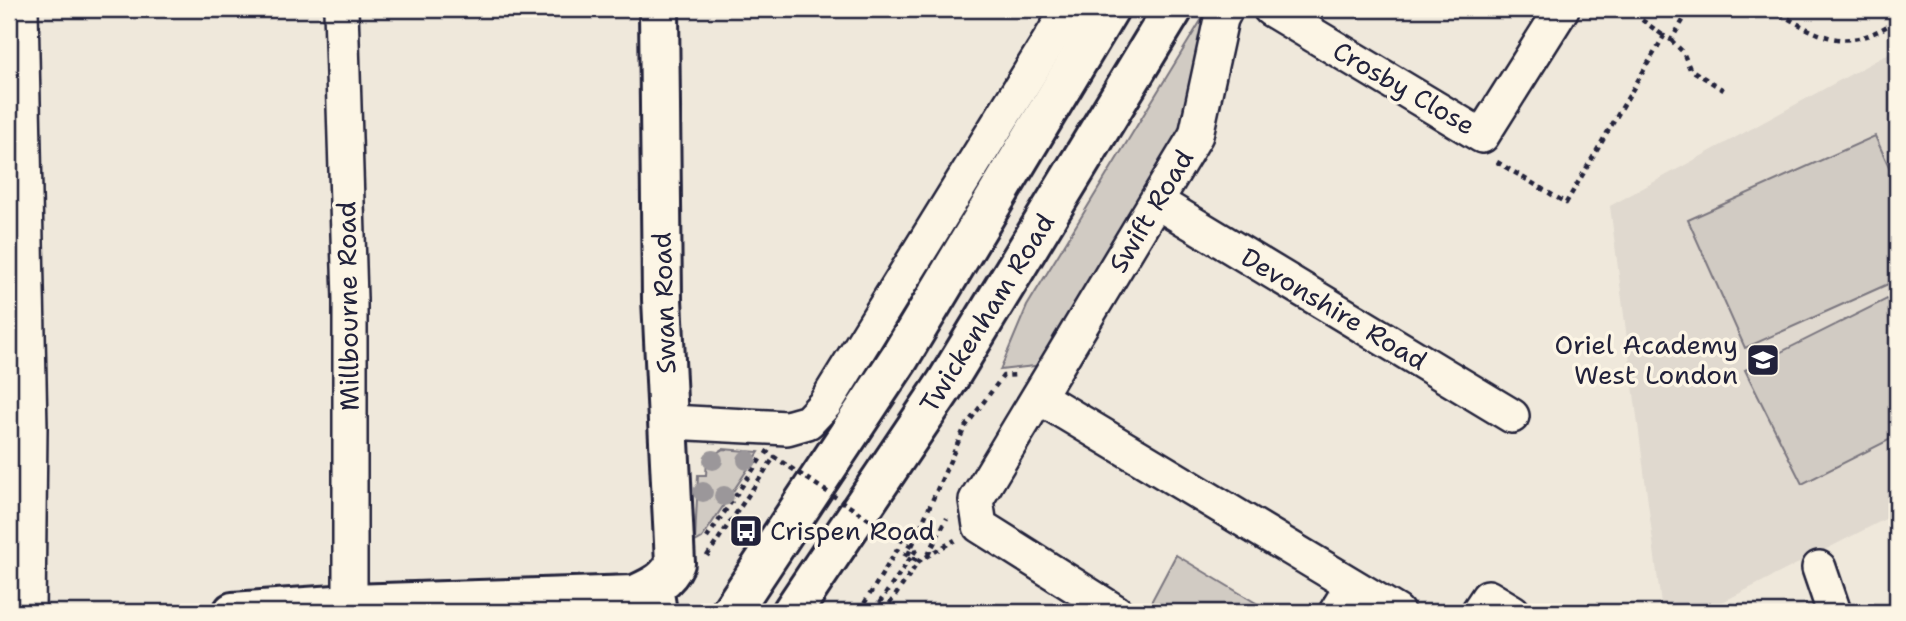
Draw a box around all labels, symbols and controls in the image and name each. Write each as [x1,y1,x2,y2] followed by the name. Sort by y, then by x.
[1327,33,1482,142] street label: Crosby Close
[1100,143,1201,279] street label: Swift Road
[328,201,367,411] street label: Millbourne Road
[911,207,1062,419] street label: Twickenham Road
[644,232,683,374] street label: Swan Road
[1235,239,1434,378] street label: Devonshire Road
[1554,327,1738,392] place label: Oriel Academy West London
[1744,341,1782,379] school or university icon: Oriel Academy West London
[727,512,765,550] bus stop icon: Crispen Road
[770,513,935,548] place label: Crispen Road

